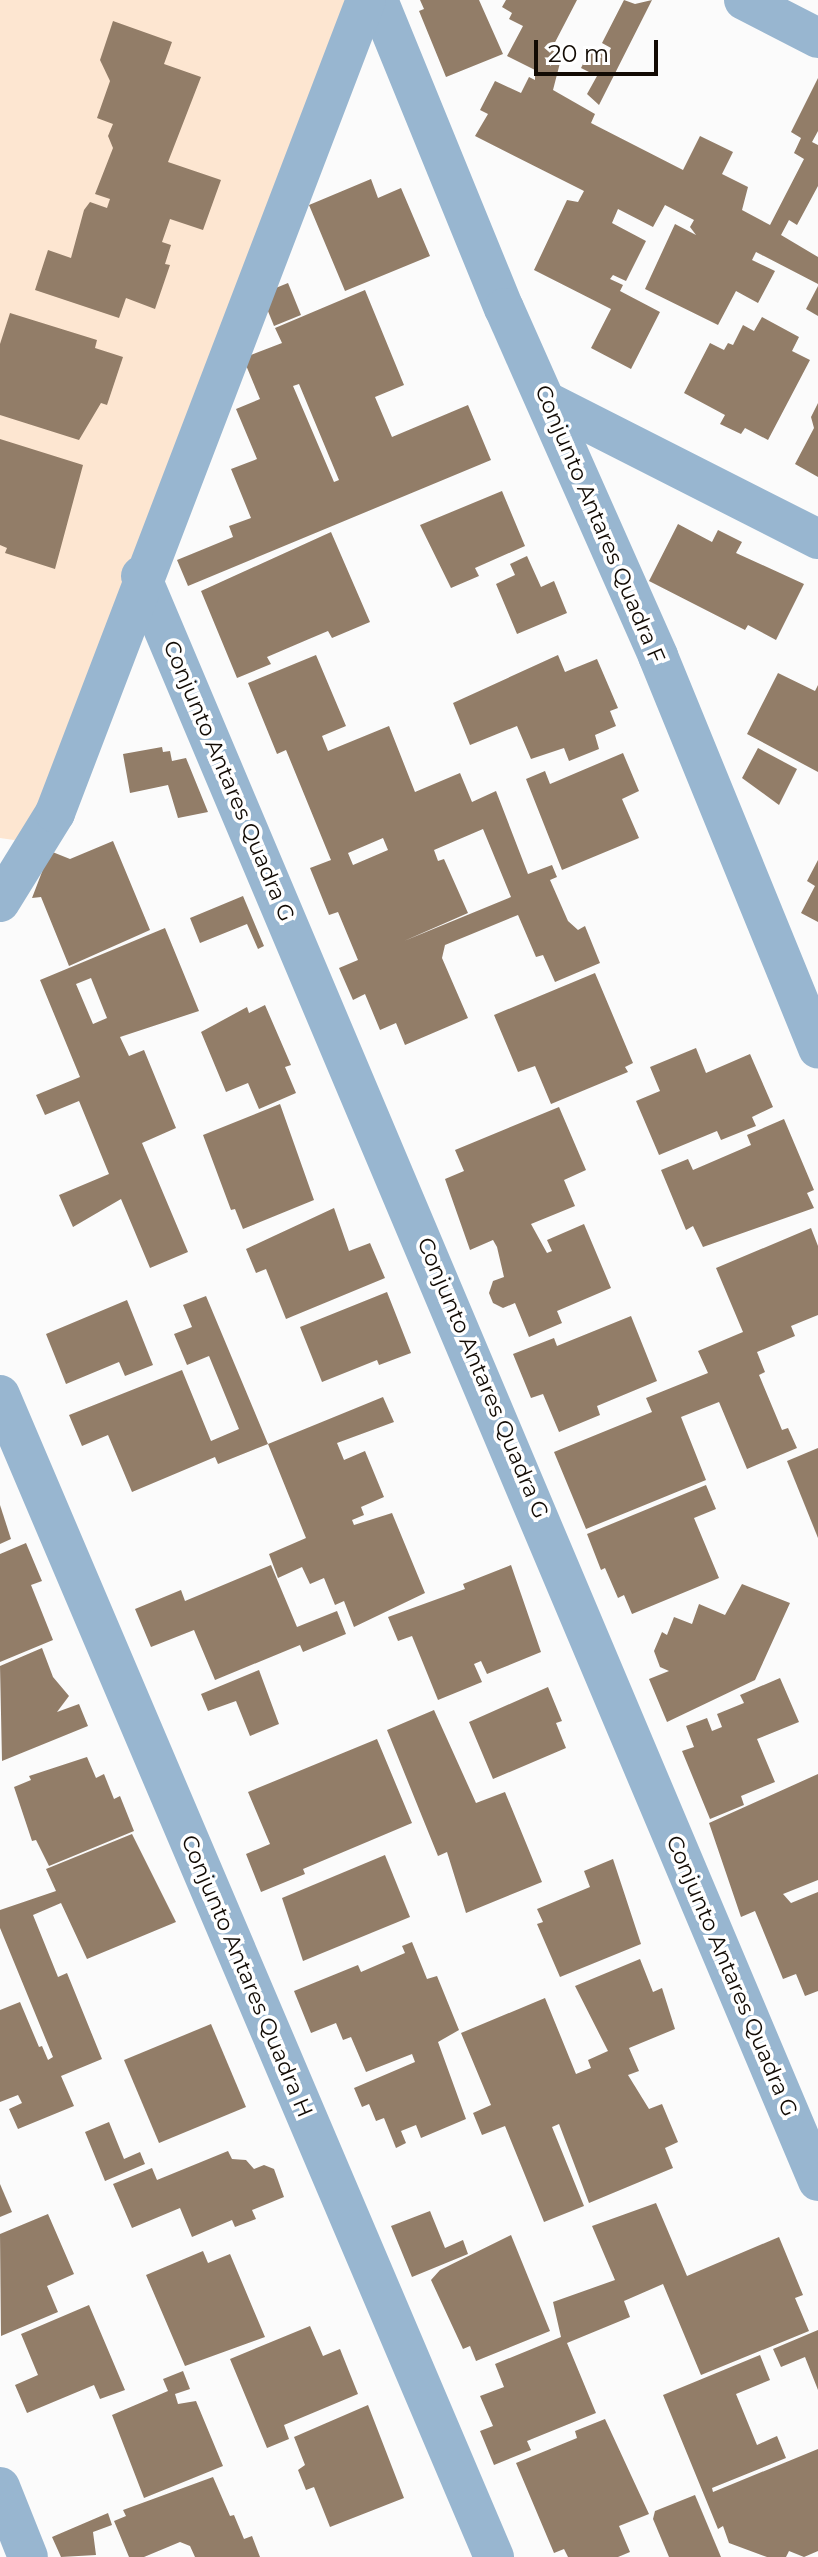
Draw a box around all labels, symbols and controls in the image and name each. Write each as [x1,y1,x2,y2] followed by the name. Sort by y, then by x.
[538,24,662,74] scale bar
[548,39,609,68] text: 20 m
[529,381,671,667] street label: Conjunto Antares Quadra F
[158,636,300,926] street label: Conjunto Antares Quadra G
[412,1233,554,1523] street label: Conjunto Antares Quadra G
[176,1831,318,2121] street label: Conjunto Antares Quadra H
[661,1831,803,2121] street label: Conjunto Antares Quadra G

